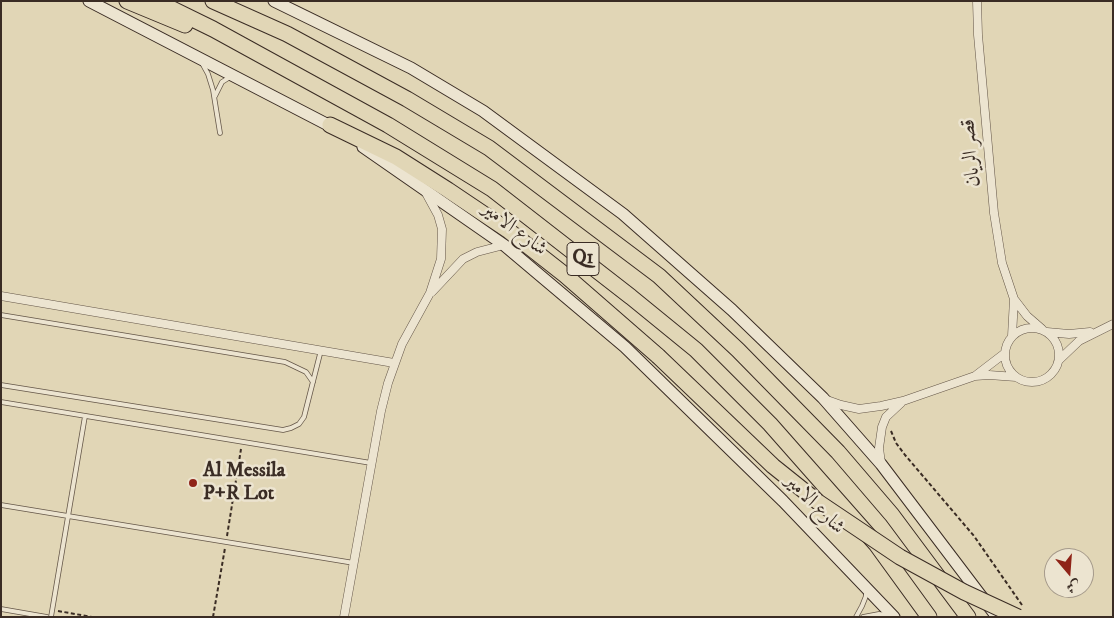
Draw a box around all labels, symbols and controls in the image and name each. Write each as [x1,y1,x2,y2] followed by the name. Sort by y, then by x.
[957,118,987,188] street label: قصر الريان
[477,198,551,262] street label: شارع الامير
[567,242,599,276] road number: Q1
[203,460,285,507] place label: Al Messila P+R Lot
[779,470,849,540] street label: شارع الامير
[187,477,199,489] marker: Al Messila P+R Lot
[1044,548,1094,598] north arrow
[1064,576,1083,597] text: ش

